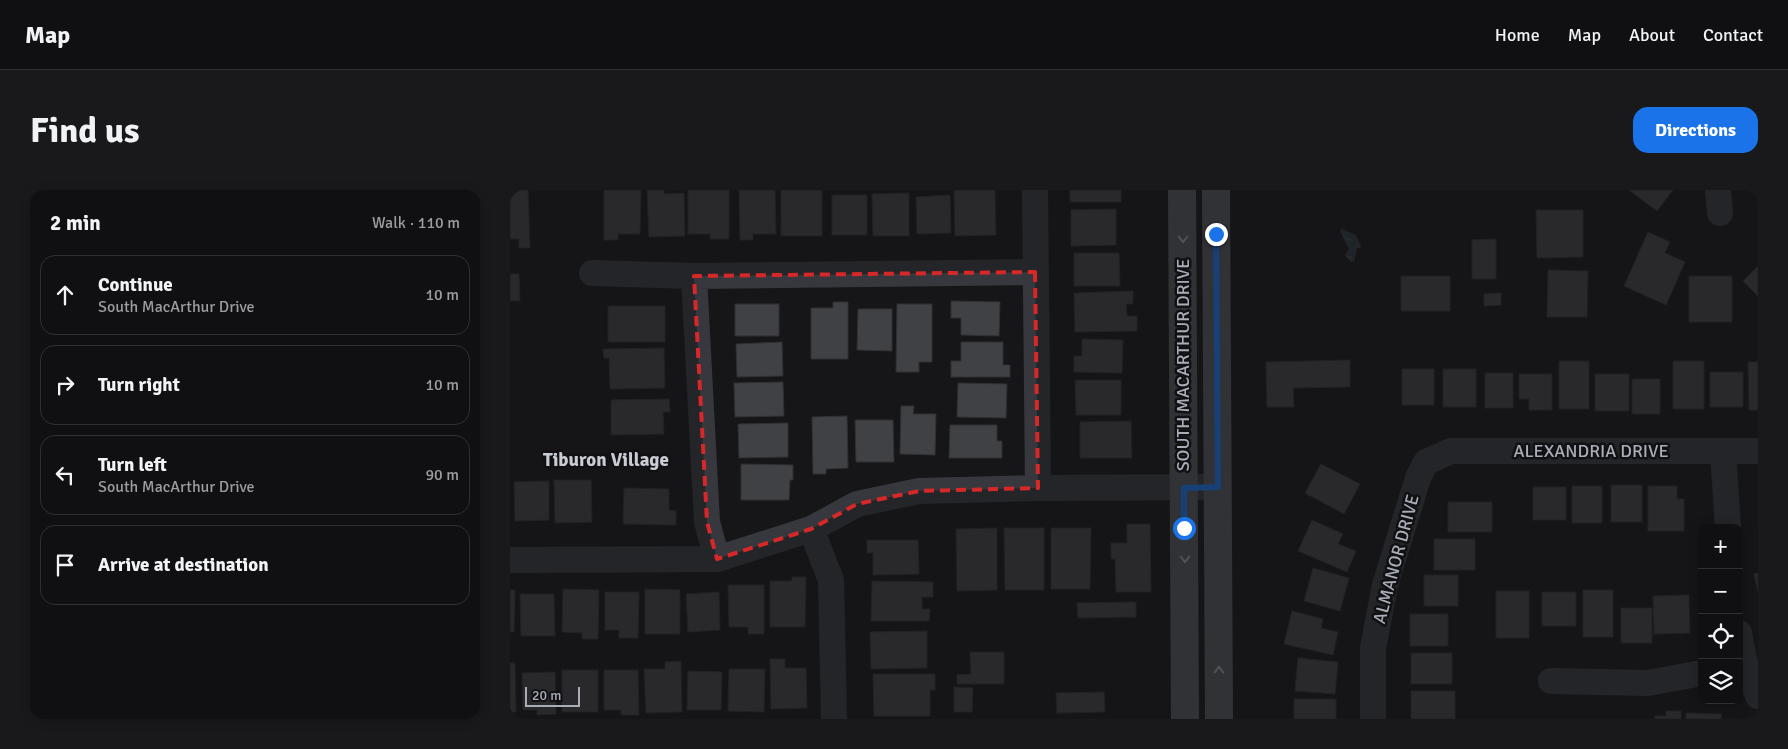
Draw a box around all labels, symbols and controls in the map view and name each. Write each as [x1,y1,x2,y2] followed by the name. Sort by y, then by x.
[25,20,70,50] text: Map
[1495,24,1540,46] text: Home
[1568,24,1601,46] text: Map
[1629,24,1675,46] text: About
[1703,24,1763,46] text: Contact
[1633,107,1758,153] button: Directions
[30,109,140,152] text: Find us
[50,210,101,236] text: 2 min
[372,213,460,233] text: Walk · 110 m
[1205,223,1228,246] route end
[1178,235,1188,243] one-way arrow
[1172,259,1194,471] street label: SOUTH MACARTHUR DRIVE
[98,273,173,297] text: Continue
[51,281,79,309] icon: ahead
[425,285,459,305] text: 10 m
[98,297,255,317] text: South MacArthur Drive
[51,371,79,399] icon: right
[98,373,180,397] text: Turn right
[425,375,459,395] text: 10 m
[1513,440,1669,462] street label: ALEXANDRIA DRIVE
[543,448,669,472] district label: Tiburon Village
[98,453,167,477] text: Turn left
[51,461,79,489] icon: left
[425,465,459,485] text: 90 m
[98,477,255,497] text: South MacArthur Drive
[1368,492,1424,626] street label: ALMANOR DRIVE
[1173,517,1196,540] route start
[1698,524,1743,704] map controls
[1698,524,1743,569] button: +
[51,551,79,579] icon: arrive
[98,553,269,577] text: Arrive at destination
[1180,555,1190,563] one-way arrow
[1698,569,1743,614] button: −
[1698,614,1743,659] button: locate
[1698,659,1743,704] button: layers
[1214,666,1224,674] one-way arrow
[525,684,580,707] scale bar
[532,687,561,704] text: 20 m

